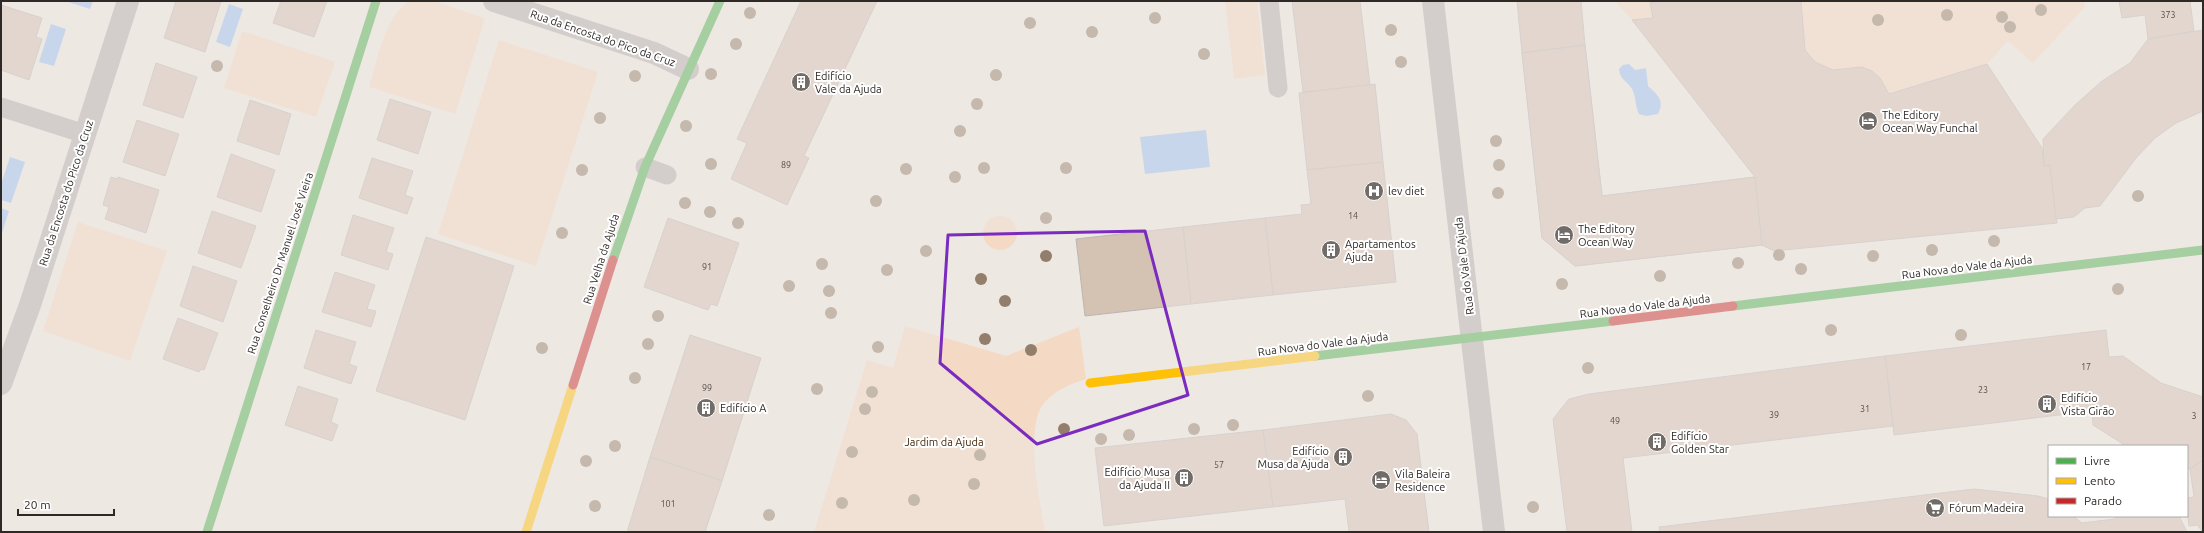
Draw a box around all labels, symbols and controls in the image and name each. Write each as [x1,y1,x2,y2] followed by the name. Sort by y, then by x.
[529,7,677,69] street label: Rua da Encosta do Pico da Cruz
[2160,10,2176,20] house number: 373
[815,70,882,95] place label: Edifício Vale da Ajuda
[790,71,812,93] building icon: Edifício Vale da Ajuda
[1882,109,1978,134] place label: The Editory Ocean Way Funchal
[1857,110,1879,132] hotel icon: The Editory Ocean Way Funchal
[37,119,95,267] street label: Rua da Encosta do Pico da Cruz
[781,160,791,170] house number: 89
[245,171,315,355] street label: Rua Conselheiro Dr Manuel José Vieira
[1363,180,1385,202] hospital icon: lev diet
[1388,185,1425,197] place label: lev diet
[1348,211,1358,221] house number: 14
[581,212,621,306] street label: Rua Velha da Ajuda
[1452,216,1476,316] street label: Rua do Vale D'Ajuda
[1578,223,1635,248] place label: The Editory Ocean Way
[1553,224,1575,246] hotel icon: The Editory Ocean Way
[1345,238,1416,263] place label: Apartamentos Ajuda
[1320,239,1342,261] building icon: Apartamentos Ajuda
[1901,253,2033,281] street label: Rua Nova do Vale da Ajuda
[702,262,712,272] house number: 91
[1579,292,1711,320] street label: Rua Nova do Vale da Ajuda
[1257,330,1389,358] street label: Rua Nova do Vale da Ajuda
[2081,362,2091,372] house number: 17
[702,383,712,393] house number: 99
[1978,385,1988,395] house number: 23
[2061,392,2114,417] place label: Edifício Vista Girão
[2036,393,2058,415] building icon: Edifício Vista Girão
[695,397,717,419] building icon: Edifício A
[720,402,767,414] place label: Edifício A
[1860,404,1870,414] house number: 31
[1769,410,1779,420] house number: 39
[2191,411,2197,421] house number: 3
[1610,416,1620,426] house number: 49
[1671,430,1730,455] place label: Edifício Golden Star
[1646,431,1668,453] building icon: Edifício Golden Star
[904,436,984,448] park label: Jardim da Ajuda
[1257,445,1329,470] place label: Edifício Musa da Ajuda
[2048,445,2188,517] legend
[1332,446,1354,468] building icon: Edifício Musa da Ajuda
[2084,454,2110,467] text: Livre
[1214,460,1224,470] house number: 57
[1105,466,1170,491] place label: Edifício Musa da Ajuda II
[1173,467,1195,489] building icon: Edifício Musa da Ajuda II
[1395,468,1450,493] place label: Vila Baleira Residence
[1370,469,1392,491] hotel icon: Vila Baleira Residence
[2084,474,2115,487] text: Lento
[18,491,114,517] scale bar
[2084,494,2122,507] text: Parado
[1924,497,1946,519] supermarket icon: Fórum Madeira
[24,498,51,511] text: 20 m
[660,499,676,509] house number: 101
[1949,502,2024,514] place label: Fórum Madeira

